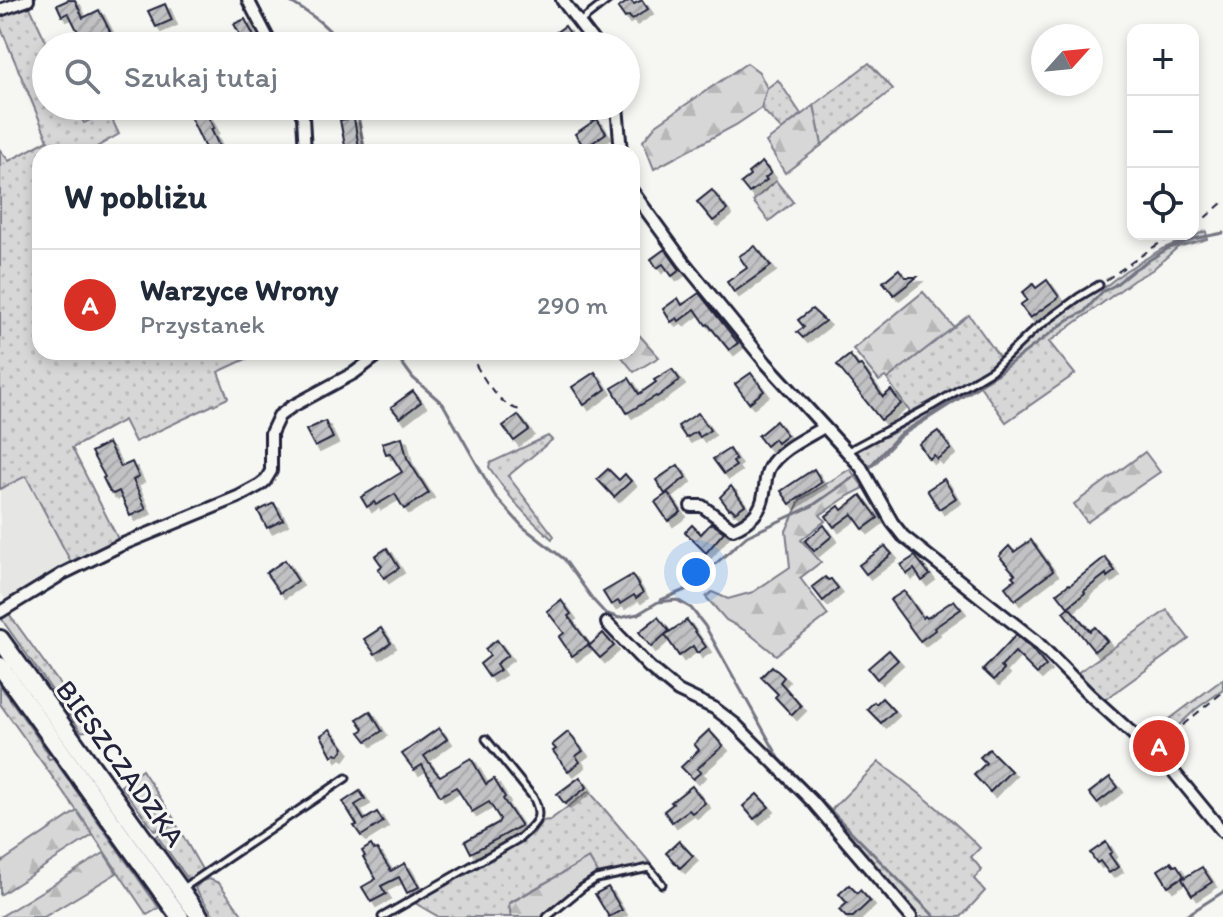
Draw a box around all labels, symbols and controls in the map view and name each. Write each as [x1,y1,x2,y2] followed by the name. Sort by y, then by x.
[1031,24,1103,96] north arrow
[1127,24,1199,240] map controls
[1127,24,1199,96] button: +
[32,32,640,120] search box
[60,54,104,98] icon: search
[124,58,278,95] text: Szukaj tutaj
[1127,96,1199,168] button: −
[1127,168,1199,240] button: locate
[64,176,207,217] text: W pobliżu
[140,271,338,308] text: Warzyce Wrony
[82,289,98,321] text: A
[537,289,608,321] text: 290 m
[140,308,265,340] text: Przystanek
[676,552,716,592] your location
[49,673,193,853] street label: BIESZCZADZKA
[1133,716,1185,776] pin: A

